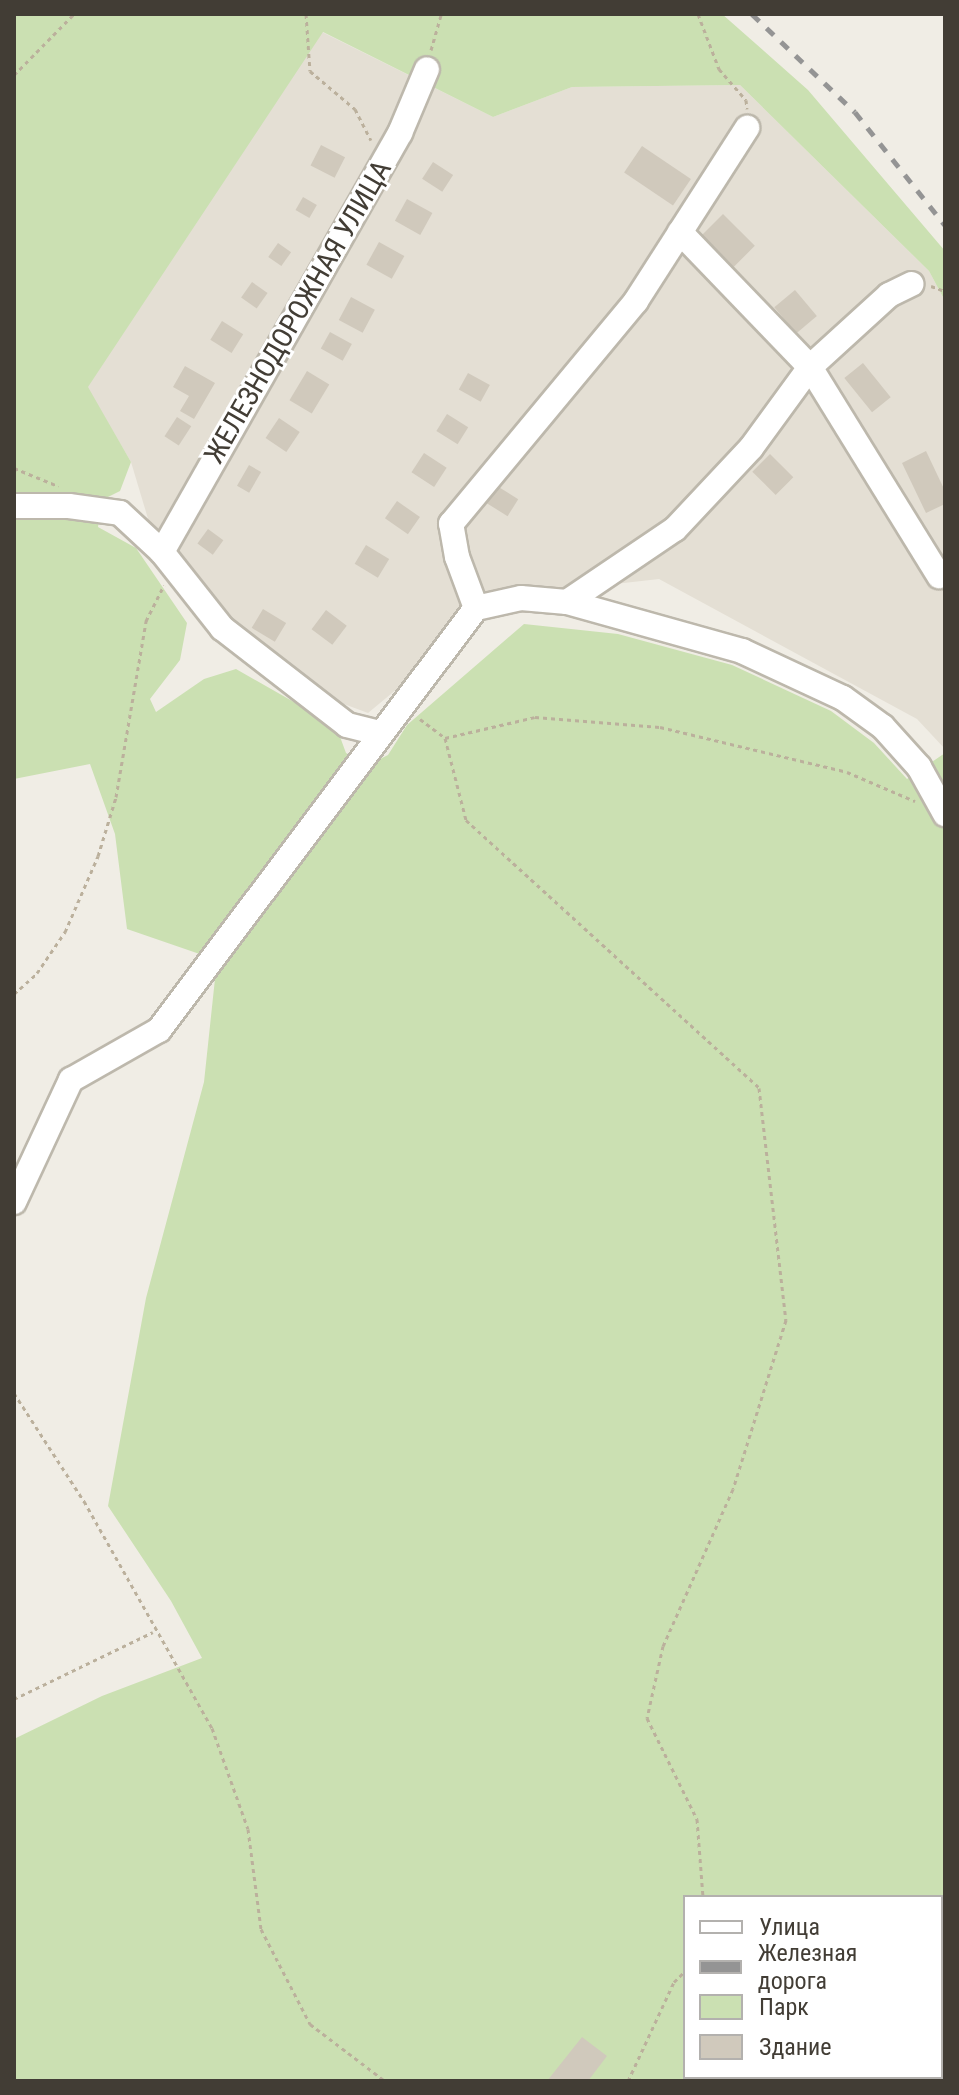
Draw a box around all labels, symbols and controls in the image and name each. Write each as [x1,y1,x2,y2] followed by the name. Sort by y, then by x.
[197,155,399,469] street label: ЖЕЛЕЗНОДОРОЖНАЯ УЛИЦА
[683,1895,943,2079] legend
[759,1913,820,1941] text: Улица
[758,1939,857,1995] text: Железная дорога
[759,1993,809,2021] text: Парк
[759,2033,831,2061] text: Здание

